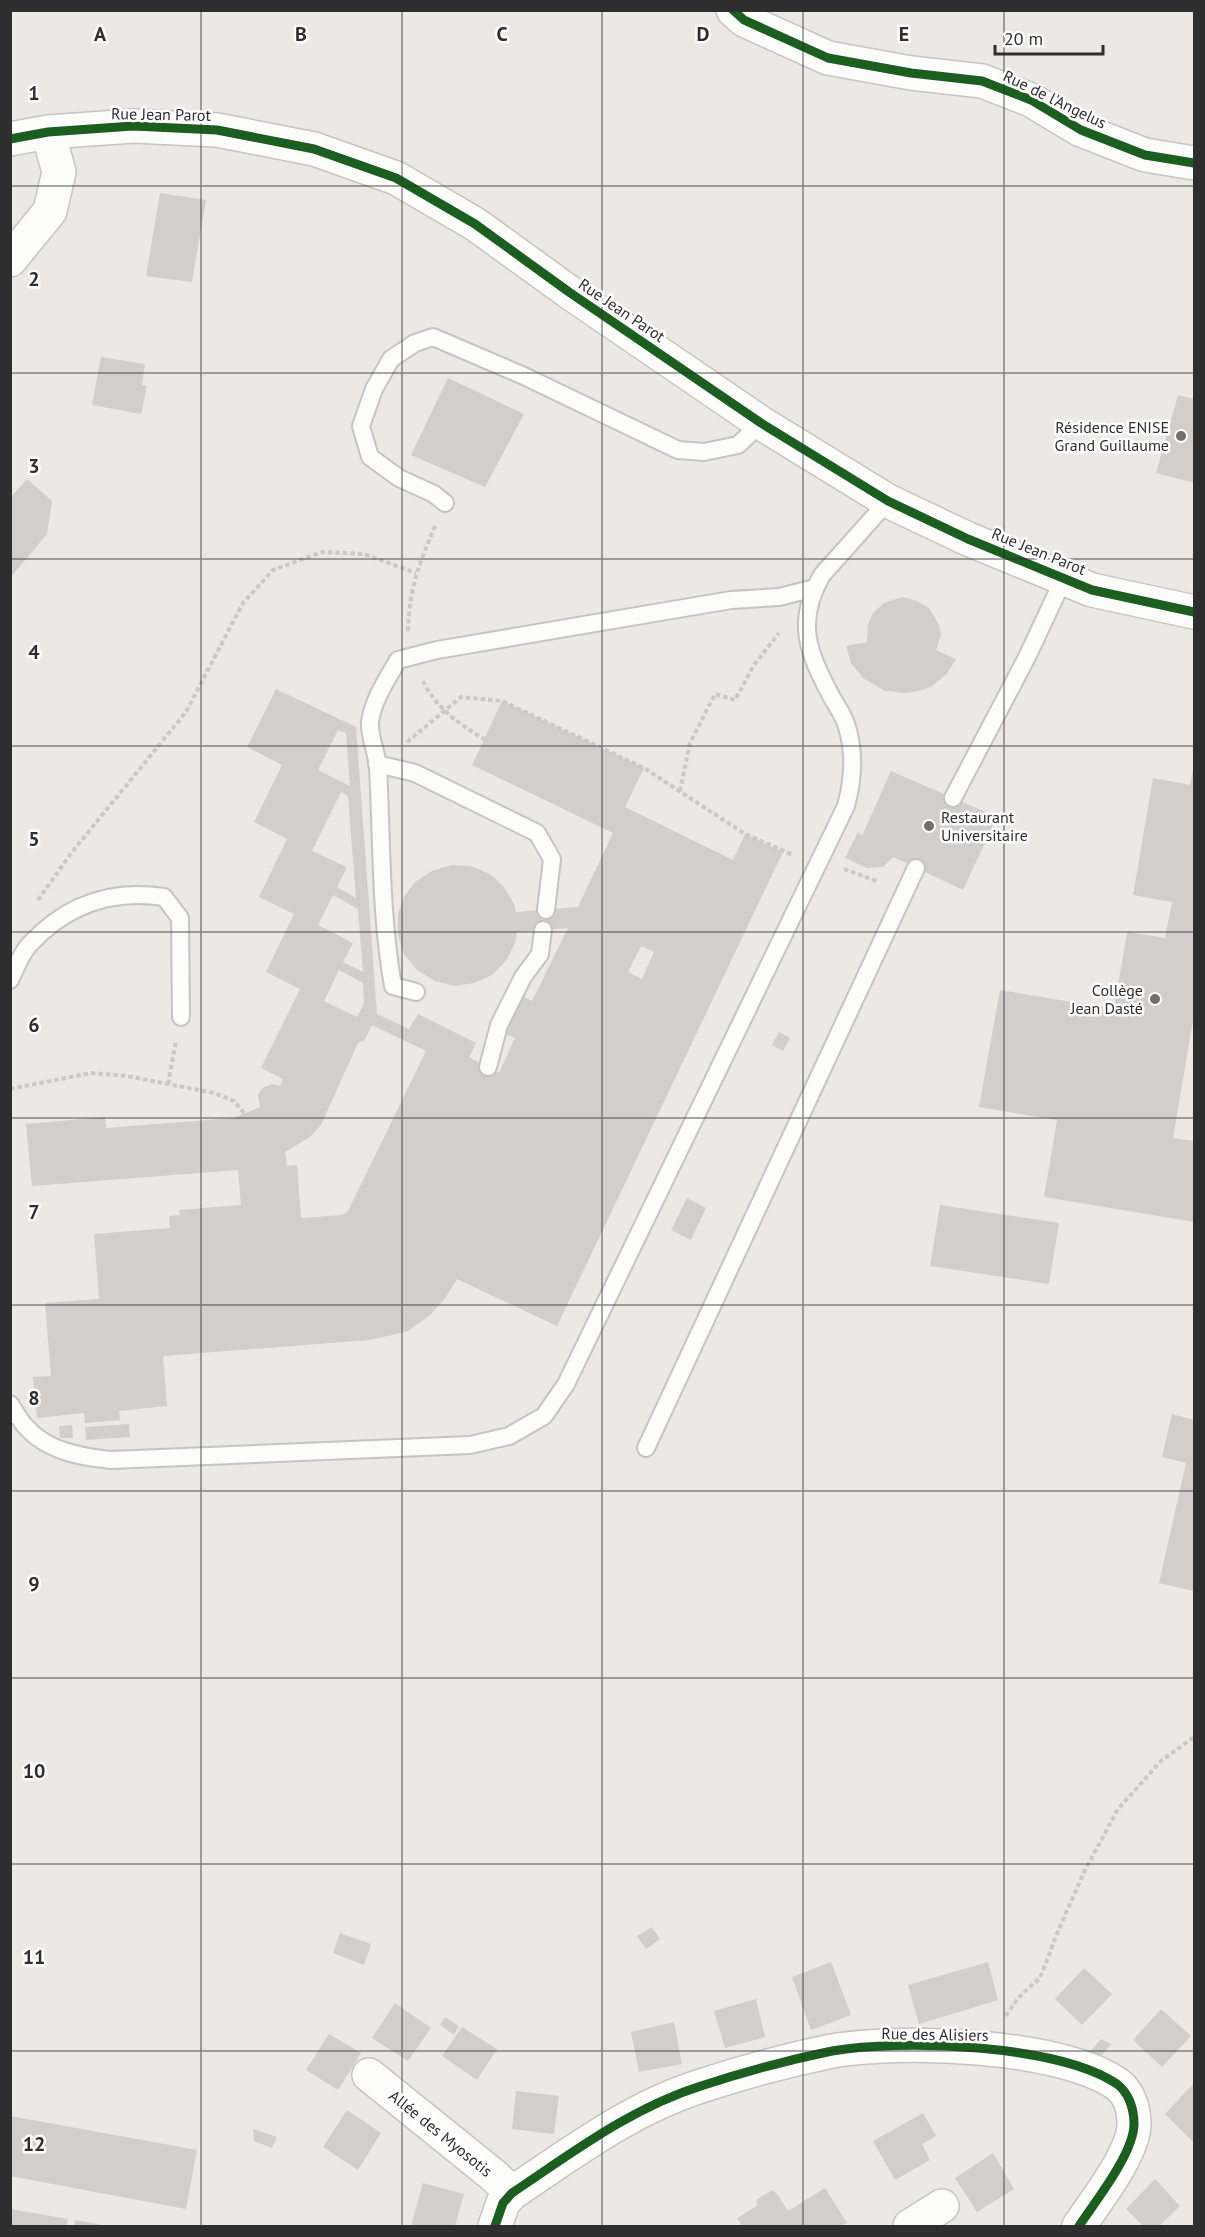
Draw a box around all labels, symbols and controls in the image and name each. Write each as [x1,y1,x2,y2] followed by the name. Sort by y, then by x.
[995,18,1103,56] scale bar
[94,21,107,47] text: A
[295,21,307,47] text: B
[496,21,508,47] text: C
[697,21,710,47] text: D
[899,21,909,47] text: E
[1004,27,1043,50] text: 20 m
[1000,65,1110,133] street label: Rue de l'Angelus
[28,80,40,106] text: 1
[111,103,212,125] street label: Rue Jean Parot
[28,266,40,292] text: 2
[575,274,669,347] street label: Rue Jean Parot
[1054,417,1169,455] place label: Résidence ENISE Grand Guillaume
[1174,429,1188,443] marker: Résidence ENISE Grand Guillaume
[28,453,40,479] text: 3
[989,523,1090,579] street label: Rue Jean Parot
[28,639,40,665] text: 4
[941,807,1028,845] place label: Restaurant Universitaire
[922,819,936,833] marker: Restaurant Universitaire
[28,826,40,852] text: 5
[1070,980,1143,1018] place label: Collège Jean Dasté
[1148,992,1162,1006] marker: Collège Jean Dasté
[28,1012,40,1038] text: 6
[28,1199,40,1225] text: 7
[28,1385,40,1411] text: 8
[28,1571,40,1597] text: 9
[23,1758,45,1784] text: 10
[23,1944,45,1970] text: 11
[881,2023,989,2045] street label: Rue des Alisiers
[385,2085,497,2181] street label: Allée des Myosotis
[23,2131,45,2157] text: 12

